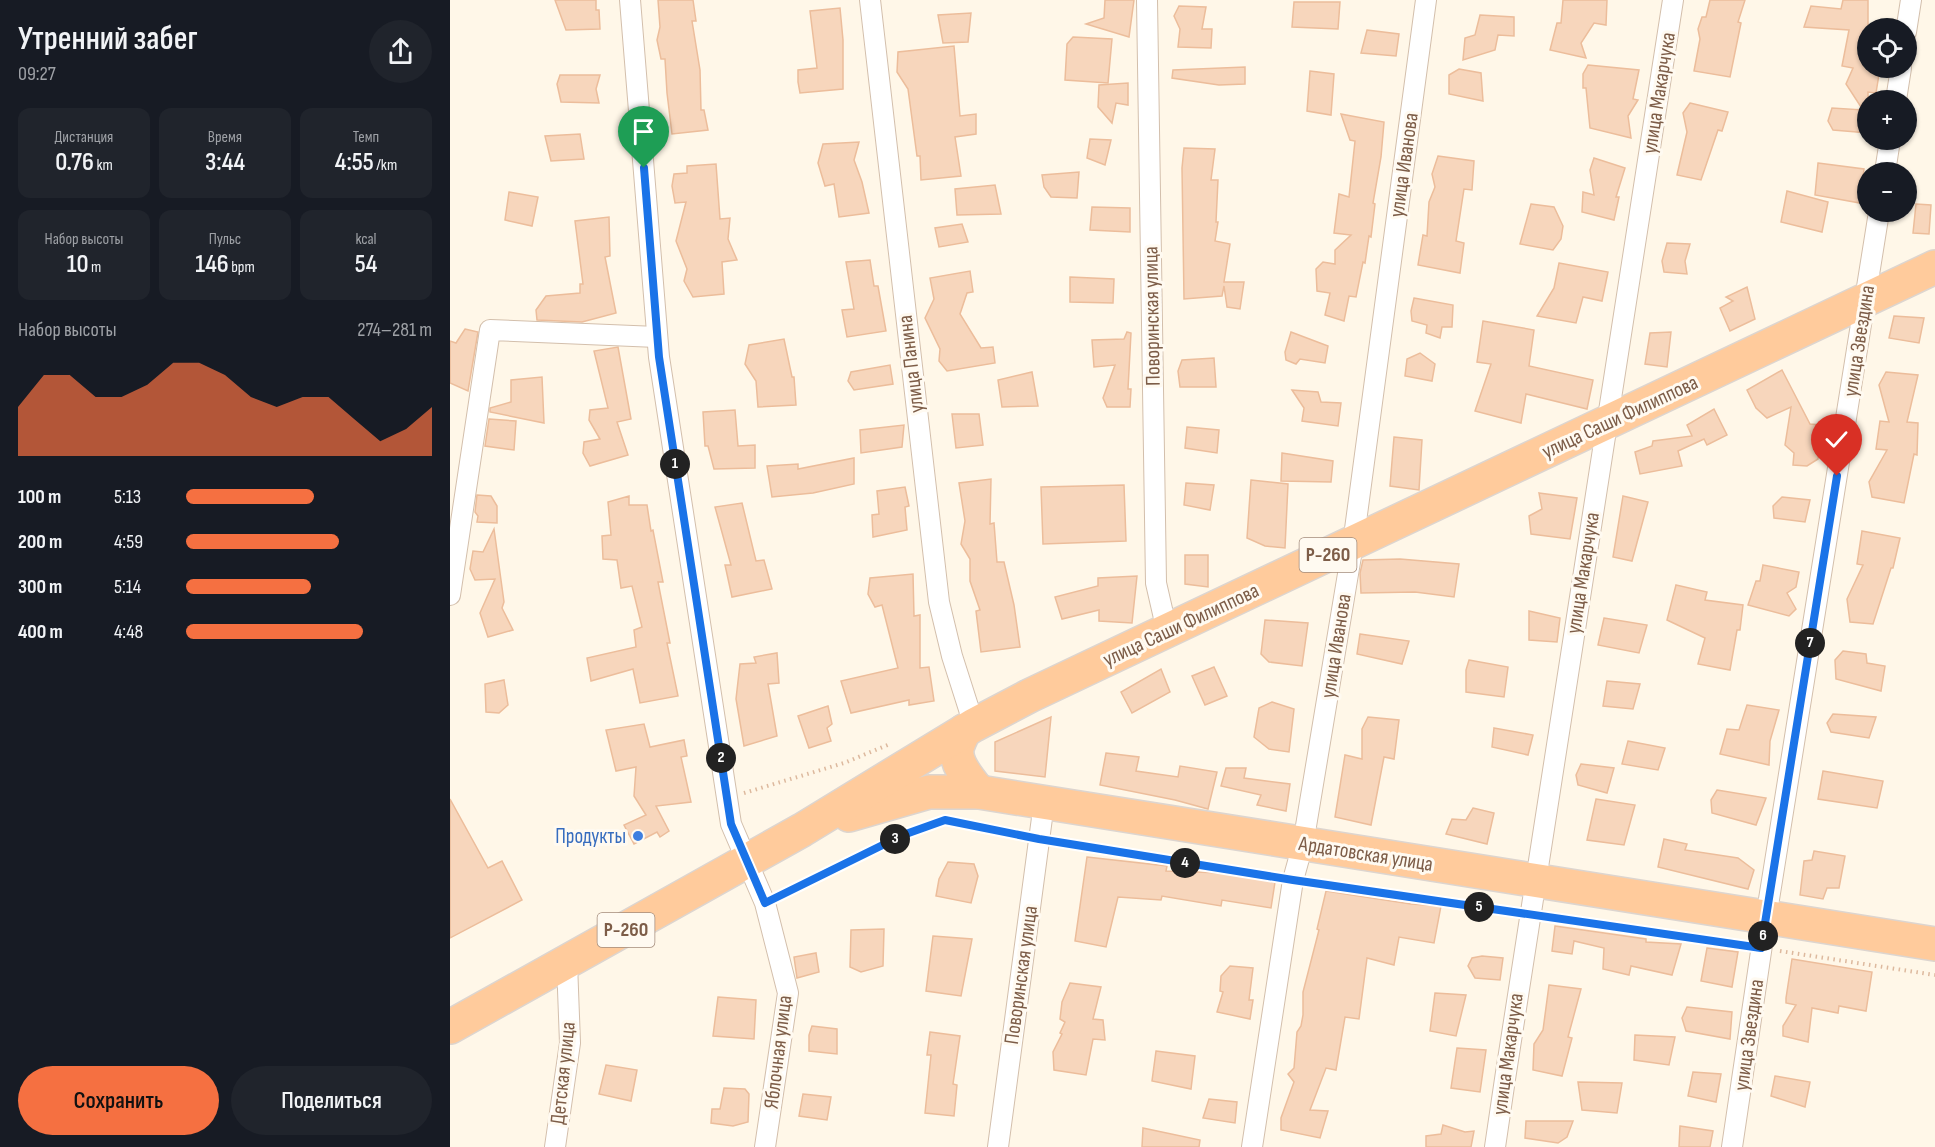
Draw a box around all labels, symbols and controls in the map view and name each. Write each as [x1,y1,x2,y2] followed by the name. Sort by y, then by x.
[1857,18,1917,222] map controls
[1857,18,1917,78] button: locate
[18,19,198,59] text: Утренний забег
[369,20,432,83] button: share
[1637,30,1681,156] street label: улица Макарчука
[18,62,56,86] text: 09:27
[1857,90,1917,150] button: +
[618,106,669,168] pin
[1384,111,1424,219] street label: улица Иванова
[627,115,660,148] icon: arrive
[55,128,113,147] text: Дистанция
[208,128,242,147] text: Время
[353,128,379,147] text: Темп
[55,147,94,178] text: 0.76
[205,147,245,178] text: 3:44
[335,147,374,178] text: 4:55
[94,156,113,175] text: km
[374,156,397,175] text: /km
[1857,162,1917,222] button: −
[45,230,123,249] text: Набор высоты
[209,230,241,249] text: Пульс
[355,230,377,249] text: kcal
[1138,246,1166,386] street label: Поворинская улица
[67,249,88,280] text: 10
[195,249,229,280] text: 146
[355,249,377,280] text: 54
[88,258,101,277] text: m
[229,258,255,277] text: bpm
[1838,284,1880,398] street label: улица Звездина
[893,314,929,414] street label: улица Панина
[18,318,117,342] text: Набор высоты
[357,318,432,342] text: 274–281 m
[1538,370,1702,464] street label: улица Саши Филиппова
[1811,414,1862,476] pin
[1820,423,1853,456] icon: check
[660,449,690,479] pin: 1
[672,454,678,473] text: 1
[18,485,61,509] text: 100 m
[114,485,141,509] text: 5:13
[1561,510,1605,636] street label: улица Макарчука
[18,530,62,554] text: 200 m
[114,530,143,554] text: 4:59
[1300,538,1356,572] road number: Р-260
[18,575,62,599] text: 300 m
[114,575,141,599] text: 5:14
[1099,578,1263,672] street label: улица Саши Филиппова
[1315,592,1357,700] street label: улица Иванова
[18,620,63,644] text: 400 m
[114,620,143,644] text: 4:48
[1795,628,1825,658] pin: 7
[1807,633,1813,652] text: 7
[706,743,736,773] pin: 2
[717,748,725,767] text: 2
[555,824,626,849] place label: Продукты
[880,824,910,854] pin: 3
[631,829,645,843] marker: Продукты
[891,829,899,848] text: 3
[1296,831,1435,877] street label: Ардатовская улица
[1170,848,1200,878] pin: 4
[1181,853,1189,872] text: 4
[1464,892,1494,922] pin: 5
[1475,897,1483,916] text: 5
[999,904,1043,1046] street label: Поворинская улица
[598,913,654,947] road number: Р-260
[1748,921,1778,951] pin: 6
[1759,926,1767,945] text: 6
[1729,978,1769,1092] street label: улица Звездина
[1487,992,1529,1116] street label: улица Макарчука
[759,994,797,1110] street label: Яблочная улица
[545,1020,581,1126] street label: Детская улица
[18,1066,219,1135] button: Сохранить
[231,1066,432,1135] button: Поделиться

